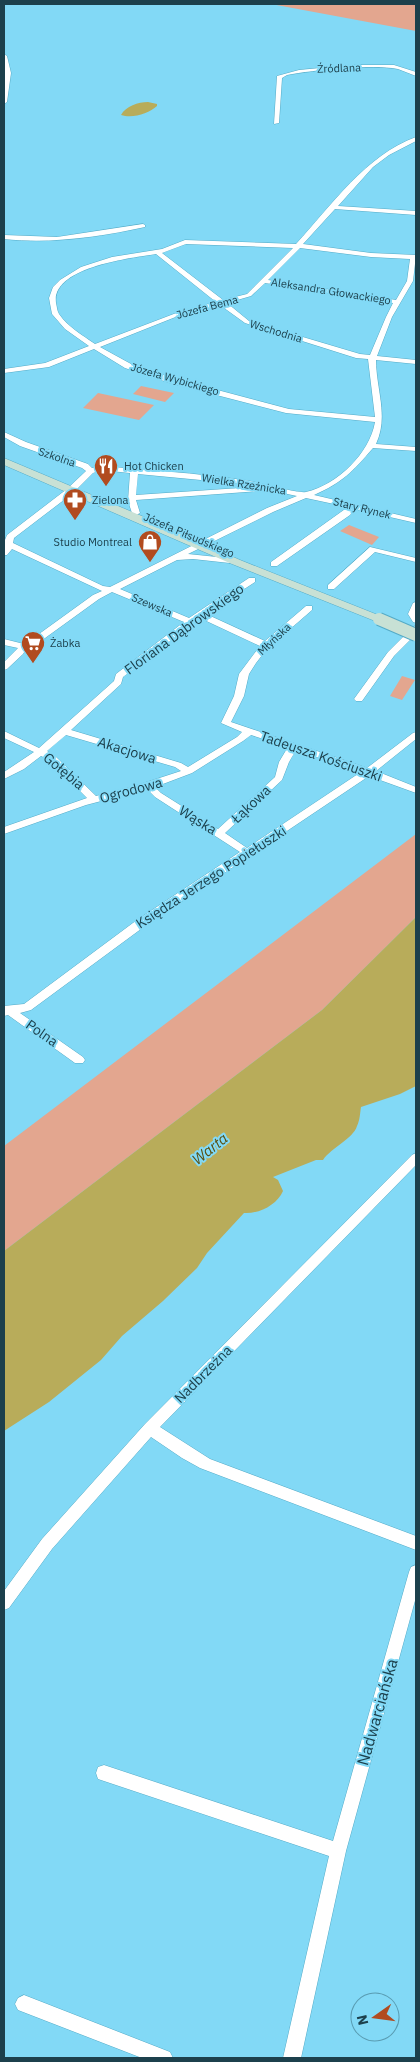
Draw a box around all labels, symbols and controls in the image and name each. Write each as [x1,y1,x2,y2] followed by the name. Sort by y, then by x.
[317,60,361,76] street label: Źródlana
[270,275,392,307] street label: Aleksandra Głowackiego
[175,292,240,322] street label: Józefa Bema
[248,316,304,346] street label: Wschodnia
[129,360,221,398] street label: Józefa Wybickiego
[37,444,78,470] street label: Szkolna
[93,453,119,487] restaurant icon: Hot Chicken
[124,459,184,473] place label: Hot Chicken
[201,470,287,498] street label: Wielka Rzeźnicka
[62,487,88,521] pharmacy icon: Zielona
[92,493,129,507] place label: Zielona
[332,494,392,522] street label: Stary Rynek
[142,510,236,560] street label: Józefa Piłsudskiego
[137,529,163,563] shop icon: Studio Montreal
[54,535,132,549] place label: Studio Montreal
[121,579,247,678] street label: Floriana Dąbrowskiego
[130,590,175,620] street label: Szewska
[254,620,294,658] street label: Młyńska
[20,630,46,664] supermarket icon: Żabka
[50,636,80,650] place label: Żabka
[258,727,384,785] street label: Tadeusza Kościuszki
[96,733,159,768] street label: Akacjowa
[40,749,89,794] street label: Gołębia
[98,773,165,807] street label: Ogrodowa
[227,781,275,827] street label: Łąkowa
[176,801,221,839] street label: Wąska
[132,822,290,932] street label: Księdza Jerzego Popiełuszki
[22,1016,62,1051] street label: Polna
[188,1129,232,1169] water label: Warta
[170,1341,236,1407] street label: Nadbrzeżna
[352,1656,402,1768] street label: Nadwarciańska
[350,1992,400,2042] north arrow
[352,2013,372,2027] text: N

